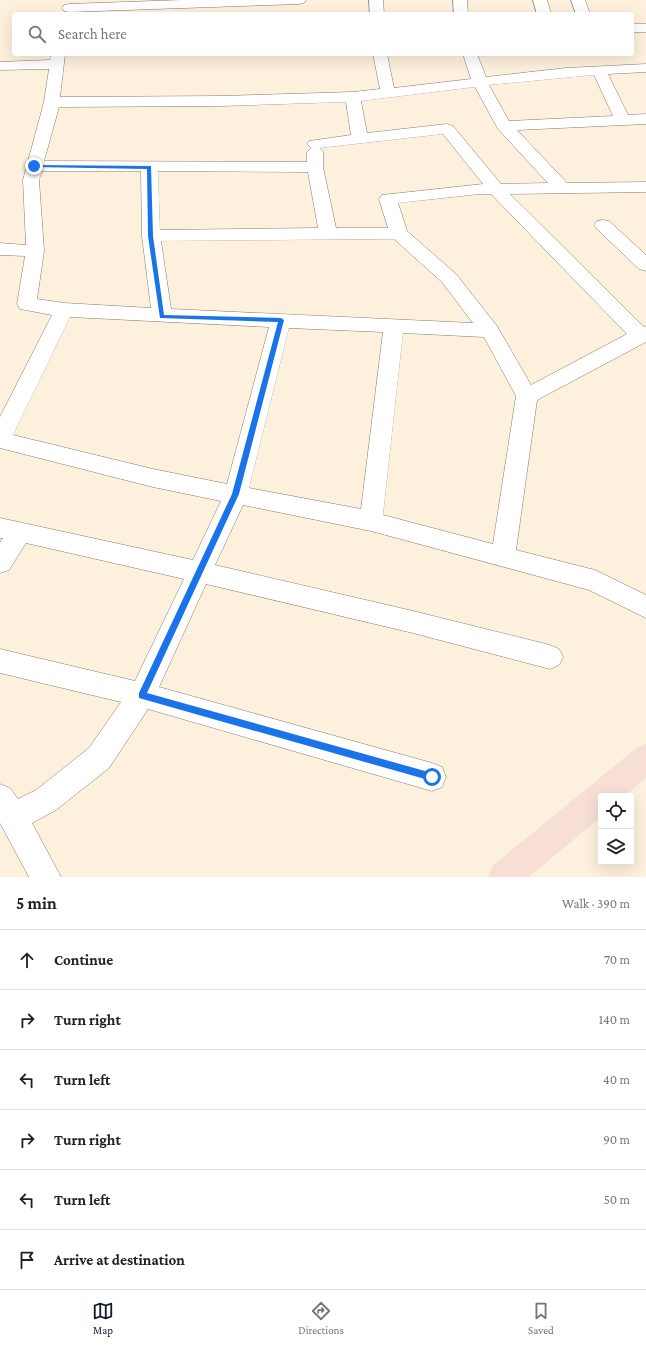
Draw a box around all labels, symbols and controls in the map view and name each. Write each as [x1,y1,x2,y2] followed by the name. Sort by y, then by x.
[12,12,634,56] search box
[26,23,48,45] icon: search
[58,26,127,42] text: Search here
[25,157,43,175] route end
[423,768,441,786] route start
[598,793,634,865] map controls
[598,793,634,829] button: locate
[598,829,634,865] button: layers
[16,894,57,913] text: 5 min
[562,896,630,911] text: Walk · 390 m
[16,949,38,971] icon: ahead
[54,952,113,968] text: Continue
[604,952,630,967] text: 70 m
[16,1009,38,1031] icon: right
[54,1012,121,1028] text: Turn right
[599,1012,630,1027] text: 140 m
[16,1069,38,1091] icon: left
[54,1072,110,1088] text: Turn left
[603,1072,630,1087] text: 40 m
[16,1129,38,1151] icon: right
[54,1132,121,1148] text: Turn right
[603,1132,630,1147] text: 90 m
[16,1189,38,1211] icon: left
[54,1192,110,1208] text: Turn left
[604,1192,630,1207] text: 50 m
[16,1249,38,1271] icon: arrive
[54,1252,185,1268] text: Arrive at destination
[92,1300,114,1336] tab: Map
[298,1300,344,1336] tab: Directions
[528,1300,554,1336] tab: Saved

